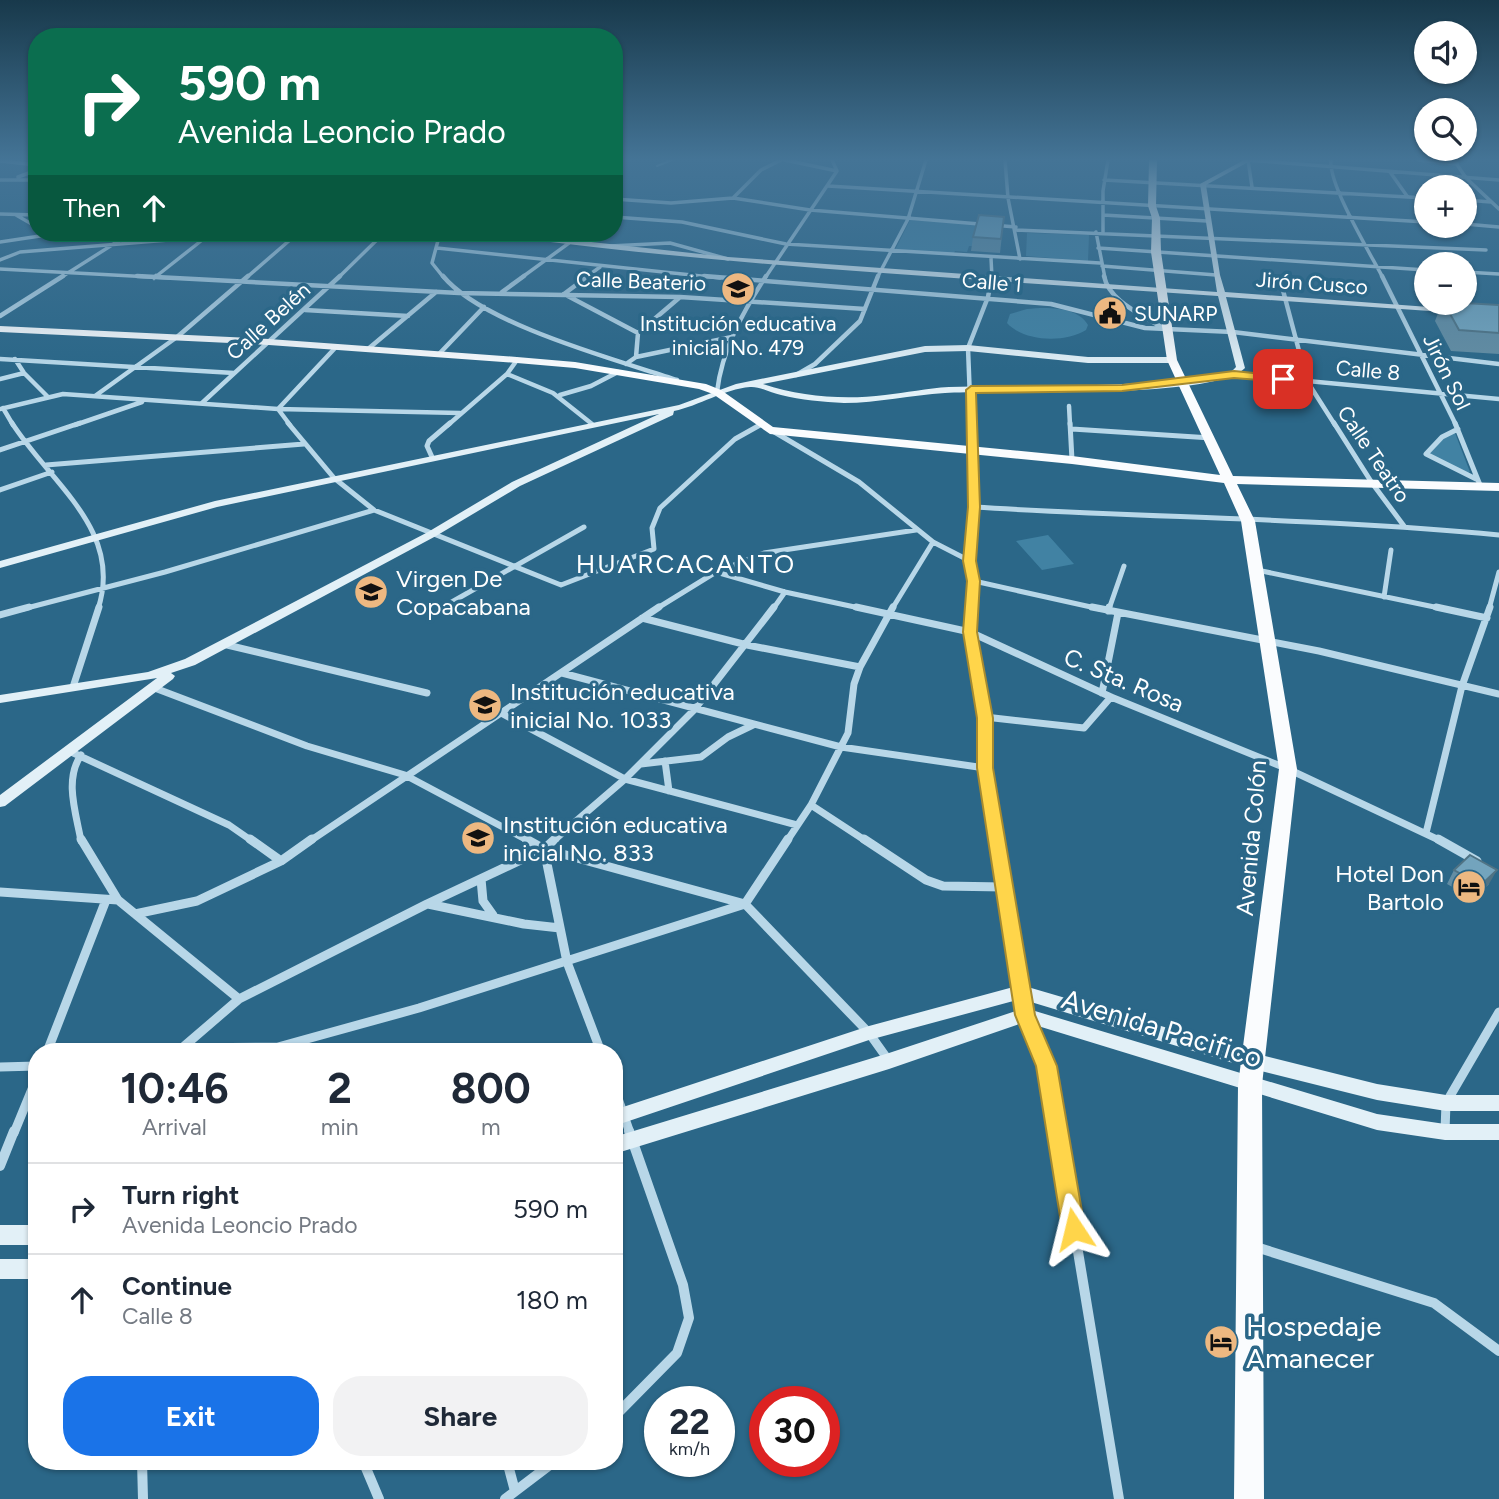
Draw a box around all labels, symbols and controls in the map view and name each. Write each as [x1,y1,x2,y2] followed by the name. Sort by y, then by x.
[1414,21,1477,315] map controls
[1414,21,1477,84] button: sound
[178,53,321,112] text: 590 m
[63,56,154,147] icon: right
[1414,98,1477,161] button: search
[178,113,506,151] text: Avenida Leoncio Prado
[1414,175,1477,238] button: +
[135,189,173,227] icon: ahead
[63,192,121,224] text: Then
[1414,252,1477,315] button: −
[575,266,707,296] street label: Calle Beaterio
[961,267,1023,297] street label: Calle 1
[1255,267,1369,299] street label: Jirón Cusco
[719,270,757,308] school or university icon: Institución educativa inicial No. 479
[221,277,315,365] street label: Calle Belén
[1091,294,1129,332] public building icon: SUNARP
[1134,301,1218,326] place label: SUNARP
[640,311,836,360] place label: Institución educativa inicial No. 479
[1418,330,1476,414] street label: Jirón Sol
[1253,349,1313,409] pin
[1335,355,1401,385] street label: Calle 8
[1264,360,1302,398] icon: arrive
[1332,401,1416,507] street label: Calle Teatro
[576,548,796,580] district label: HUARCACANTO
[396,564,531,621] place label: Virgen De Copacabana
[352,573,390,611] school or university icon: Virgen De Copacabana
[1060,642,1188,718] street label: C. Sta. Rosa
[510,677,735,734] place label: Institución educativa inicial No. 1033
[466,686,504,724] school or university icon: Institución educativa inicial No. 1033
[1230,759,1272,917] street label: Avenida Colón
[503,810,728,867] place label: Institución educativa inicial No. 833
[459,819,497,857] school or university icon: Institución educativa inicial No. 833
[1335,859,1444,916] place label: Hotel Don Bartolo
[1450,868,1488,906] hotel icon: Hotel Don Bartolo
[1058,981,1266,1075] street label: Avenida Pacifico
[120,1063,229,1114] text: 10:46
[328,1063,352,1114] text: 2
[451,1063,531,1114] text: 800
[142,1113,207,1141] text: Arrival
[321,1113,359,1141] text: min
[481,1113,501,1141] text: m
[122,1179,239,1211] text: Turn right
[63,1190,101,1228] icon: right
[1037,1192,1111,1266] position arrow
[513,1193,588,1225] text: 590 m
[122,1211,358,1239] text: Avenida Leoncio Prado
[122,1270,232,1302] text: Continue
[63,1281,101,1319] icon: ahead
[516,1284,588,1316] text: 180 m
[122,1302,193,1330] text: Calle 8
[1246,1309,1382,1375] place label: Hospedaje Amanecer
[1202,1323,1240,1361] hotel icon: Hospedaje Amanecer
[63,1376,319,1456] button: Exit
[333,1376,588,1456] button: Share
[749,1386,840,1477] speed limit sign: 30
[669,1401,710,1443] text: 22
[669,1438,710,1460] text: km/h

